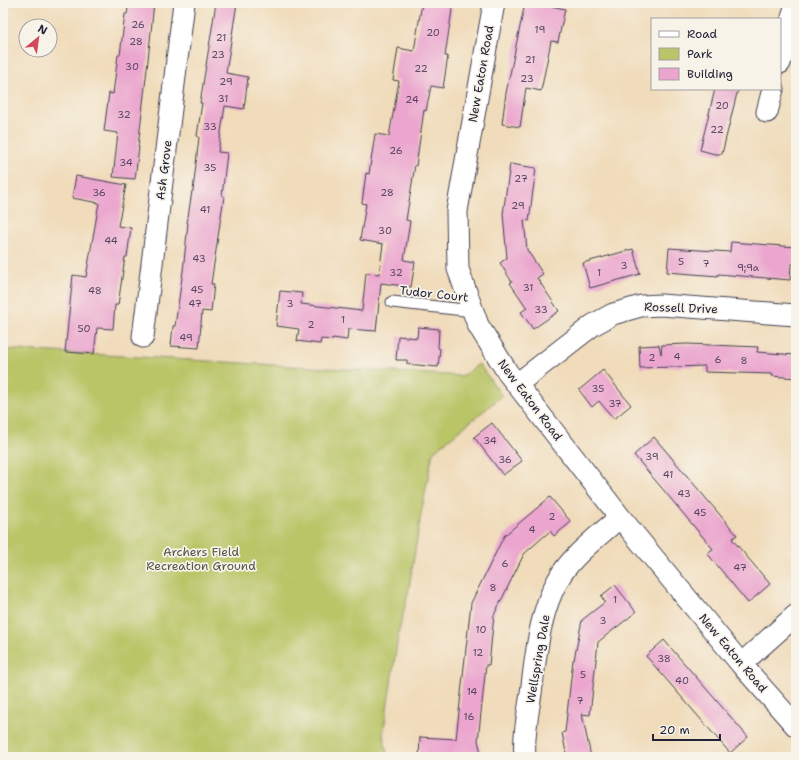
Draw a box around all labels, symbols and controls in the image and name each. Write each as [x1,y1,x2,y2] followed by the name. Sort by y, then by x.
[18,18,58,58] north arrow
[131,18,145,31] house number: 26
[651,18,781,90] legend
[35,21,50,39] text: N
[535,23,545,36] house number: 19
[465,24,497,124] street label: New Eaton Road
[426,26,440,39] house number: 20
[687,26,718,42] text: Road
[216,31,226,44] house number: 21
[129,35,143,48] house number: 28
[687,46,713,62] text: Park
[211,48,225,61] house number: 23
[525,53,535,66] house number: 21
[125,60,139,73] house number: 30
[414,62,428,75] house number: 22
[687,66,733,82] text: Building
[520,72,534,85] house number: 23
[219,75,233,88] house number: 29
[218,92,228,105] house number: 31
[405,93,419,106] house number: 24
[715,99,729,112] house number: 20
[117,108,131,121] house number: 32
[203,120,217,133] house number: 33
[710,123,724,136] house number: 22
[152,139,176,201] street label: Ash Grove
[389,144,403,157] house number: 26
[119,156,133,169] house number: 34
[204,161,216,174] house number: 35
[514,172,528,185] house number: 27
[92,186,106,199] house number: 36
[380,186,394,199] house number: 28
[511,199,525,212] house number: 29
[200,203,210,216] house number: 41
[378,224,392,237] house number: 30
[104,234,118,247] house number: 44
[192,252,206,265] house number: 43
[678,255,684,268] house number: 5
[703,257,710,270] house number: 7
[621,259,628,272] house number: 3
[737,261,760,274] house number: 9;9a
[389,266,403,279] house number: 32
[597,266,601,279] house number: 1
[523,281,533,294] house number: 31
[399,282,469,306] street label: Tudor Court
[191,283,203,296] house number: 45
[88,284,102,297] house number: 48
[188,297,202,310] house number: 47
[287,297,294,310] house number: 3
[644,299,718,317] street label: Rossell Drive
[534,303,548,316] house number: 33
[341,313,345,326] house number: 1
[308,318,315,331] house number: 2
[77,322,91,335] house number: 50
[179,331,193,344] house number: 49
[674,350,681,363] house number: 4
[649,351,656,364] house number: 2
[715,353,722,366] house number: 6
[741,354,748,367] house number: 8
[494,356,566,444] street label: New Eaton Road
[592,382,604,395] house number: 35
[608,397,622,410] house number: 37
[483,434,497,447] house number: 34
[645,450,659,463] house number: 39
[498,453,512,466] house number: 36
[663,468,673,481] house number: 41
[677,487,691,500] house number: 43
[694,506,706,519] house number: 45
[549,510,556,523] house number: 2
[529,523,536,536] house number: 4
[146,544,256,574] park label: Archers Field Recreation Ground
[502,557,509,570] house number: 6
[733,561,747,574] house number: 47
[490,581,497,594] house number: 8
[613,593,617,606] house number: 1
[695,610,771,696] street label: New Eaton Road
[522,613,554,705] street label: Wellspring Dale
[600,614,607,627] house number: 3
[476,623,486,636] house number: 10
[473,646,483,659] house number: 12
[657,652,671,665] house number: 38
[580,668,586,681] house number: 5
[675,674,689,687] house number: 40
[467,685,477,698] house number: 14
[577,694,584,707] house number: 7
[464,710,474,723] house number: 16
[653,716,720,742] scale bar
[659,722,690,738] text: 20 m

